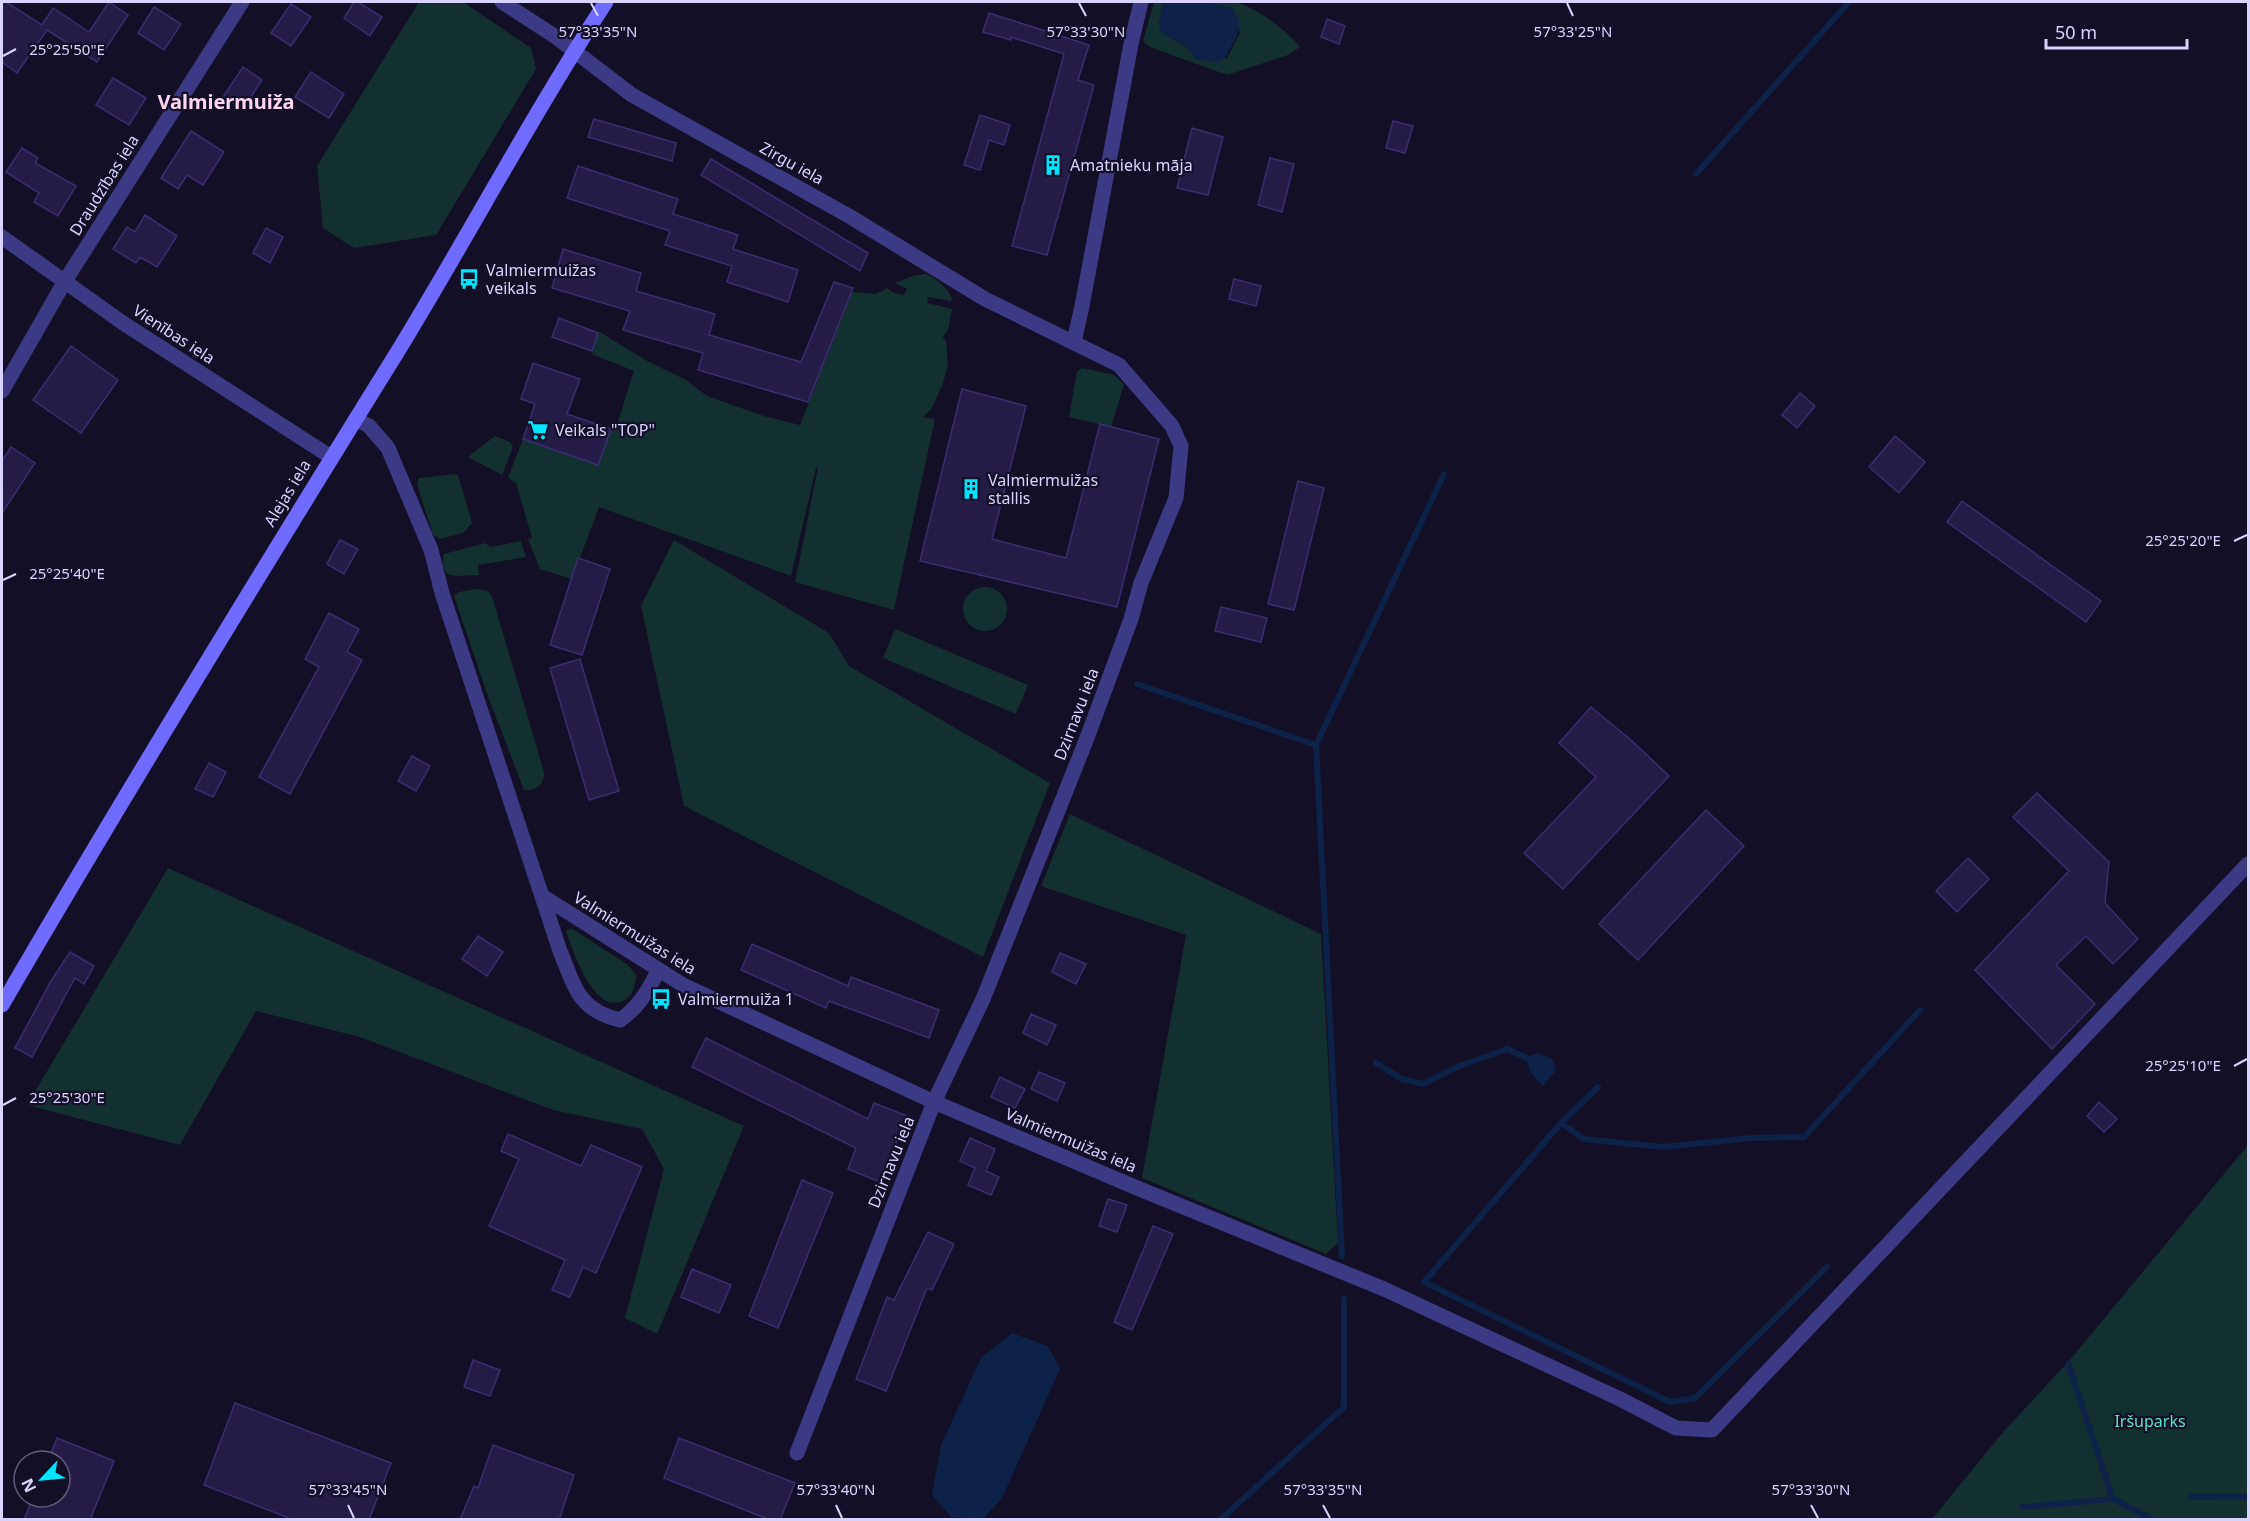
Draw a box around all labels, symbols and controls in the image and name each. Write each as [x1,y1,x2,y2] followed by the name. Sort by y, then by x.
[2046,12,2187,50] scale bar
[2055,20,2097,44] text: 50 m
[559,21,637,41] text: 57°33'35"N
[1047,21,1125,41] text: 57°33'30"N
[1534,21,1612,41] text: 57°33'25"N
[29,39,105,59] text: 25°25'50"E
[157,88,295,115] district label: Valmiermuiža
[64,130,144,240] street label: Draudzības iela
[756,136,828,190] street label: Zirgu iela
[1041,153,1065,177] building icon: Amatnieku māja
[1070,154,1193,176] place label: Amatnieku māja
[486,259,596,299] place label: Valmiermuižas veikals
[457,267,481,291] bus stop icon: Valmiermuižas veikals
[129,299,219,369] street label: Vienības iela
[526,418,550,442] supermarket icon: Veikals "TOP"
[555,419,655,441] place label: Veikals "TOP"
[258,455,316,531] street label: Alejas iela
[988,469,1098,509] place label: Valmiermuižas stallis
[959,477,983,501] building icon: Valmiermuižas stallis
[2145,530,2221,550] text: 25°25'20"E
[29,563,105,583] text: 25°25'40"E
[1048,665,1104,763] street label: Dzirnavu iela
[570,886,700,980] street label: Valmiermuižas iela
[649,987,673,1011] bus stop icon: Valmiermuiža 1
[678,988,794,1010] place label: Valmiermuiža 1
[2145,1055,2221,1075] text: 25°25'10"E
[29,1087,105,1107] text: 25°25'30"E
[1002,1102,1140,1178] street label: Valmiermuižas iela
[863,1113,919,1211] street label: Dzirnavu iela
[2114,1410,2186,1432] park label: Iršuparks
[12,1449,72,1509] north arrow
[16,1475,41,1496] text: N
[309,1479,387,1499] text: 57°33'45"N
[797,1479,875,1499] text: 57°33'40"N
[1284,1479,1362,1499] text: 57°33'35"N
[1772,1479,1850,1499] text: 57°33'30"N

